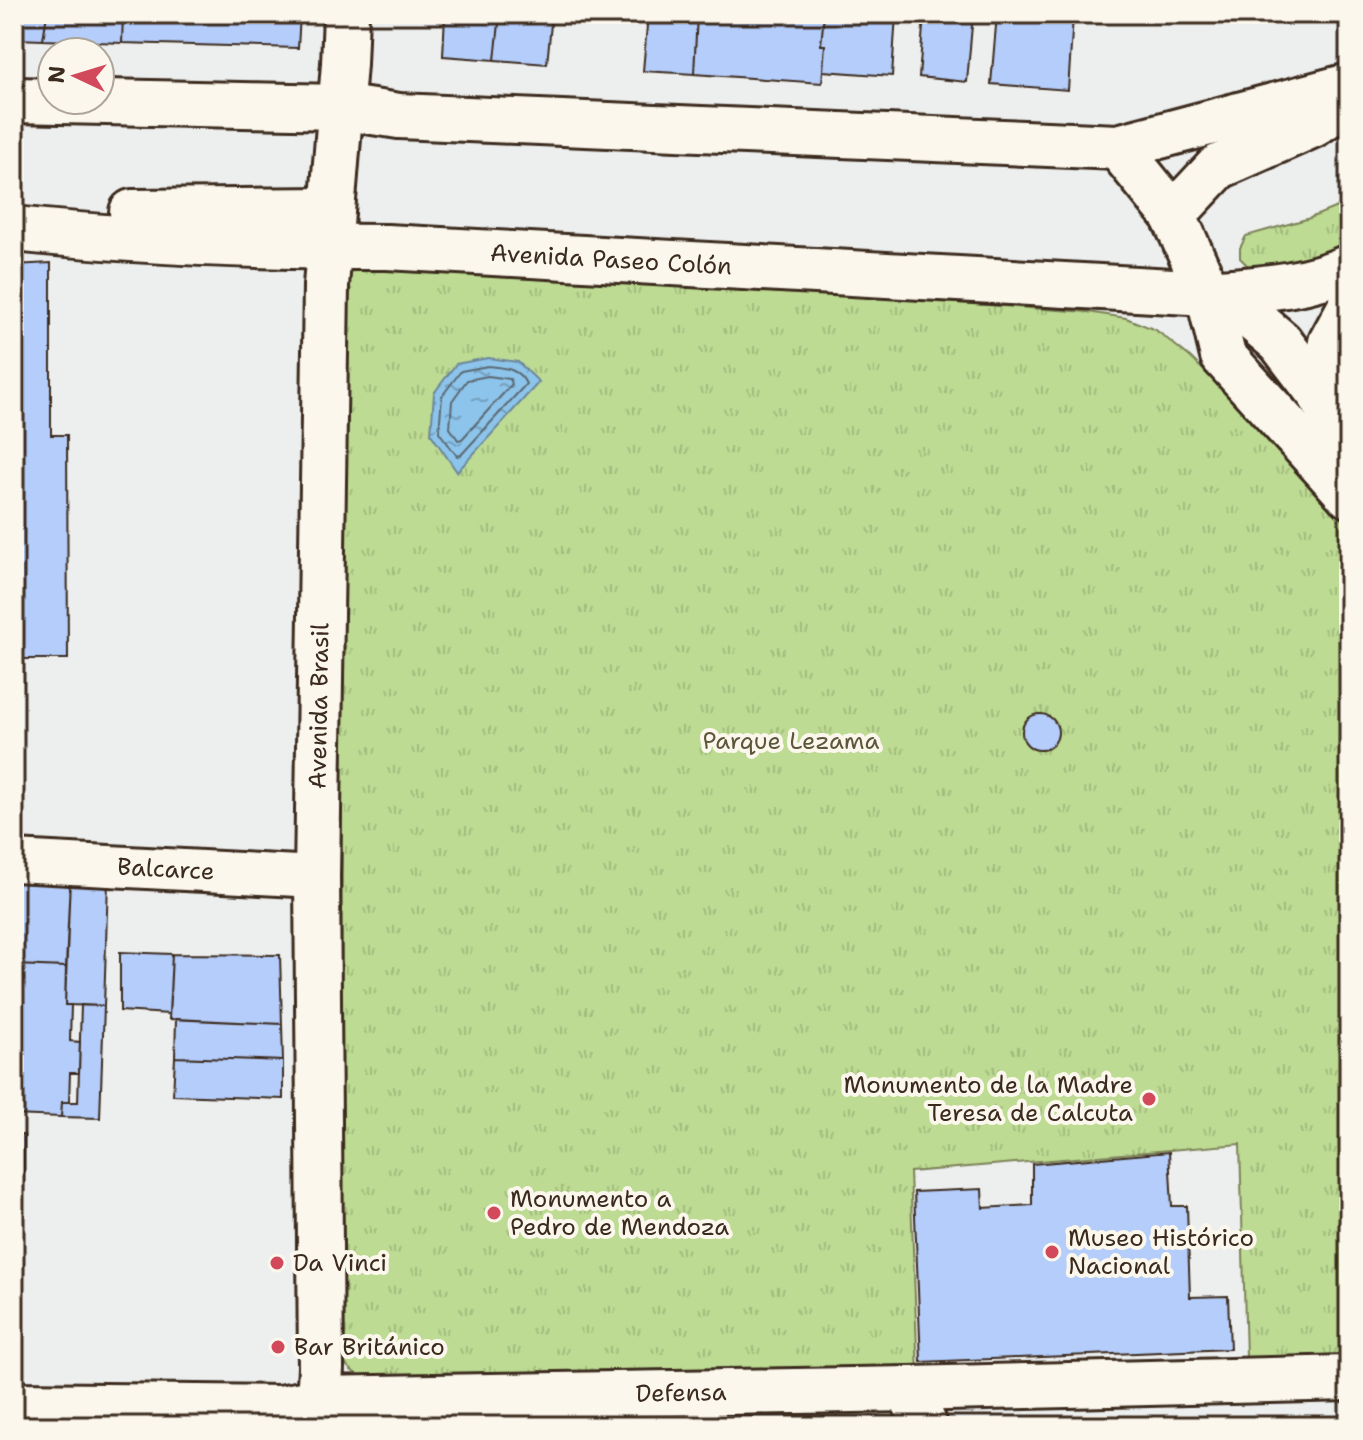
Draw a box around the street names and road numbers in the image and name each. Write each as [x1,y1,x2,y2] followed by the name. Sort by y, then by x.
[489,237,733,282] street label: Avenida Paseo Colón
[302,622,336,789] street label: Avenida Brasil
[116,850,215,888] street label: Balcarce
[635,1376,727,1410] street label: Defensa

